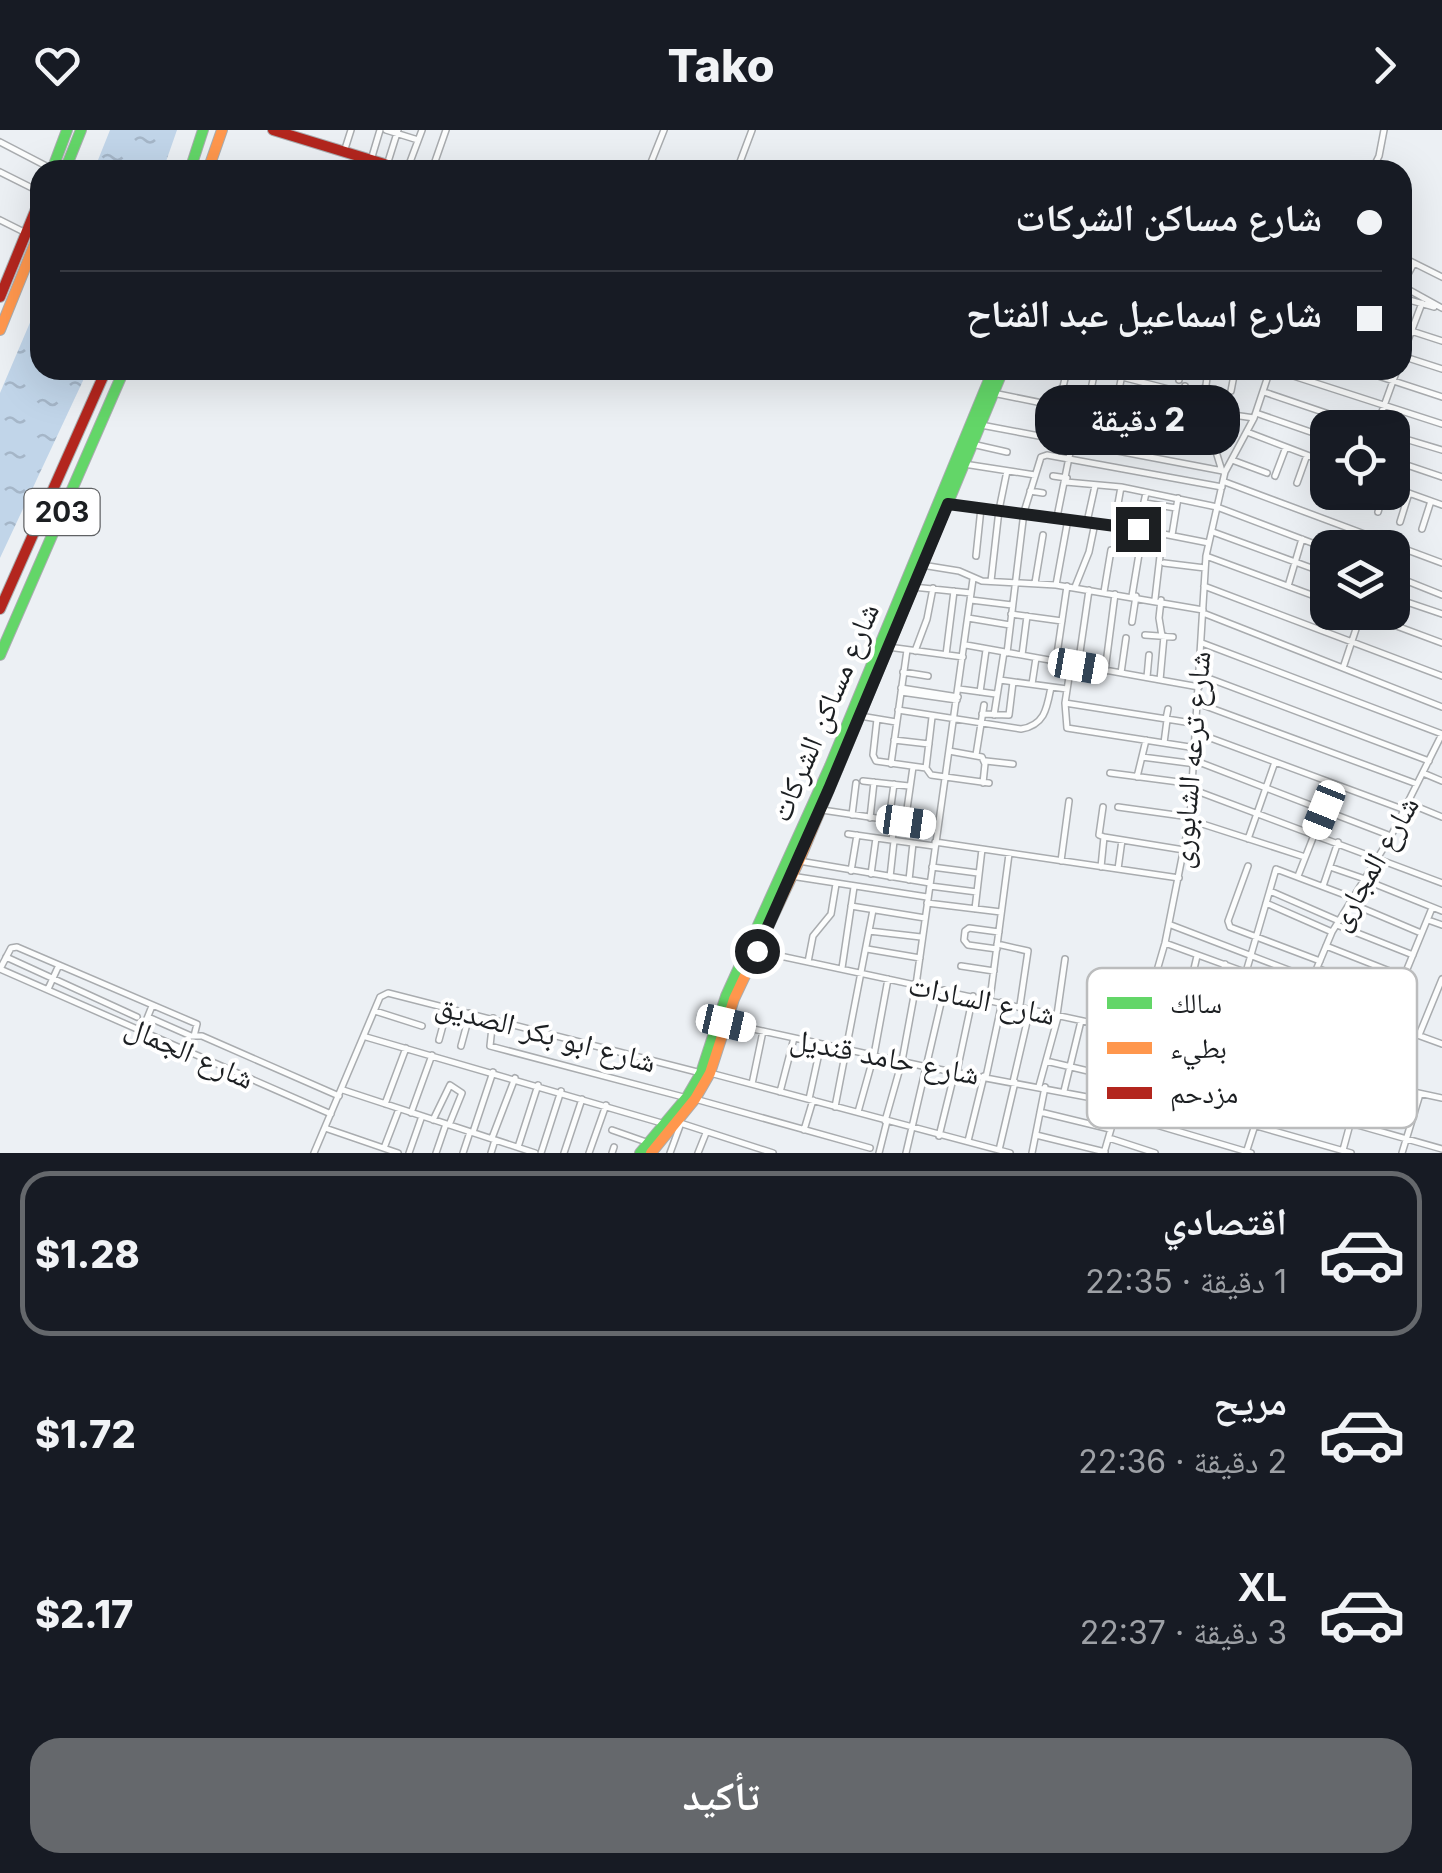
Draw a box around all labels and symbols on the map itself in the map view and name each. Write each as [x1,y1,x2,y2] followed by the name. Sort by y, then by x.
[1036,384,1240,454] callout: 2 دقيقة
[24,489,100,535] road number: 203
[1116,507,1161,552] route end
[762,597,888,827] street label: شارع مساكن الشركات
[1046,646,1110,686] car
[1163,650,1219,871] street label: شارع ترعه الشابورى
[1299,777,1349,843] car
[1320,789,1428,938] street label: شارع المجارى
[874,803,938,841] car
[735,929,780,974] route start
[905,966,1059,1034] street label: شارع السادات
[1087,968,1417,1128] legend
[431,986,660,1082] street label: شارع ابو بكر الصديق
[1170,986,1222,1020] text: سالك
[693,1002,759,1044] car
[119,1008,260,1098] street label: شارع الجمال
[787,1020,983,1094] street label: شارع حامد قنديل
[1170,1031,1227,1071] text: بطيء
[1170,1076,1238,1112] text: مزدحم

